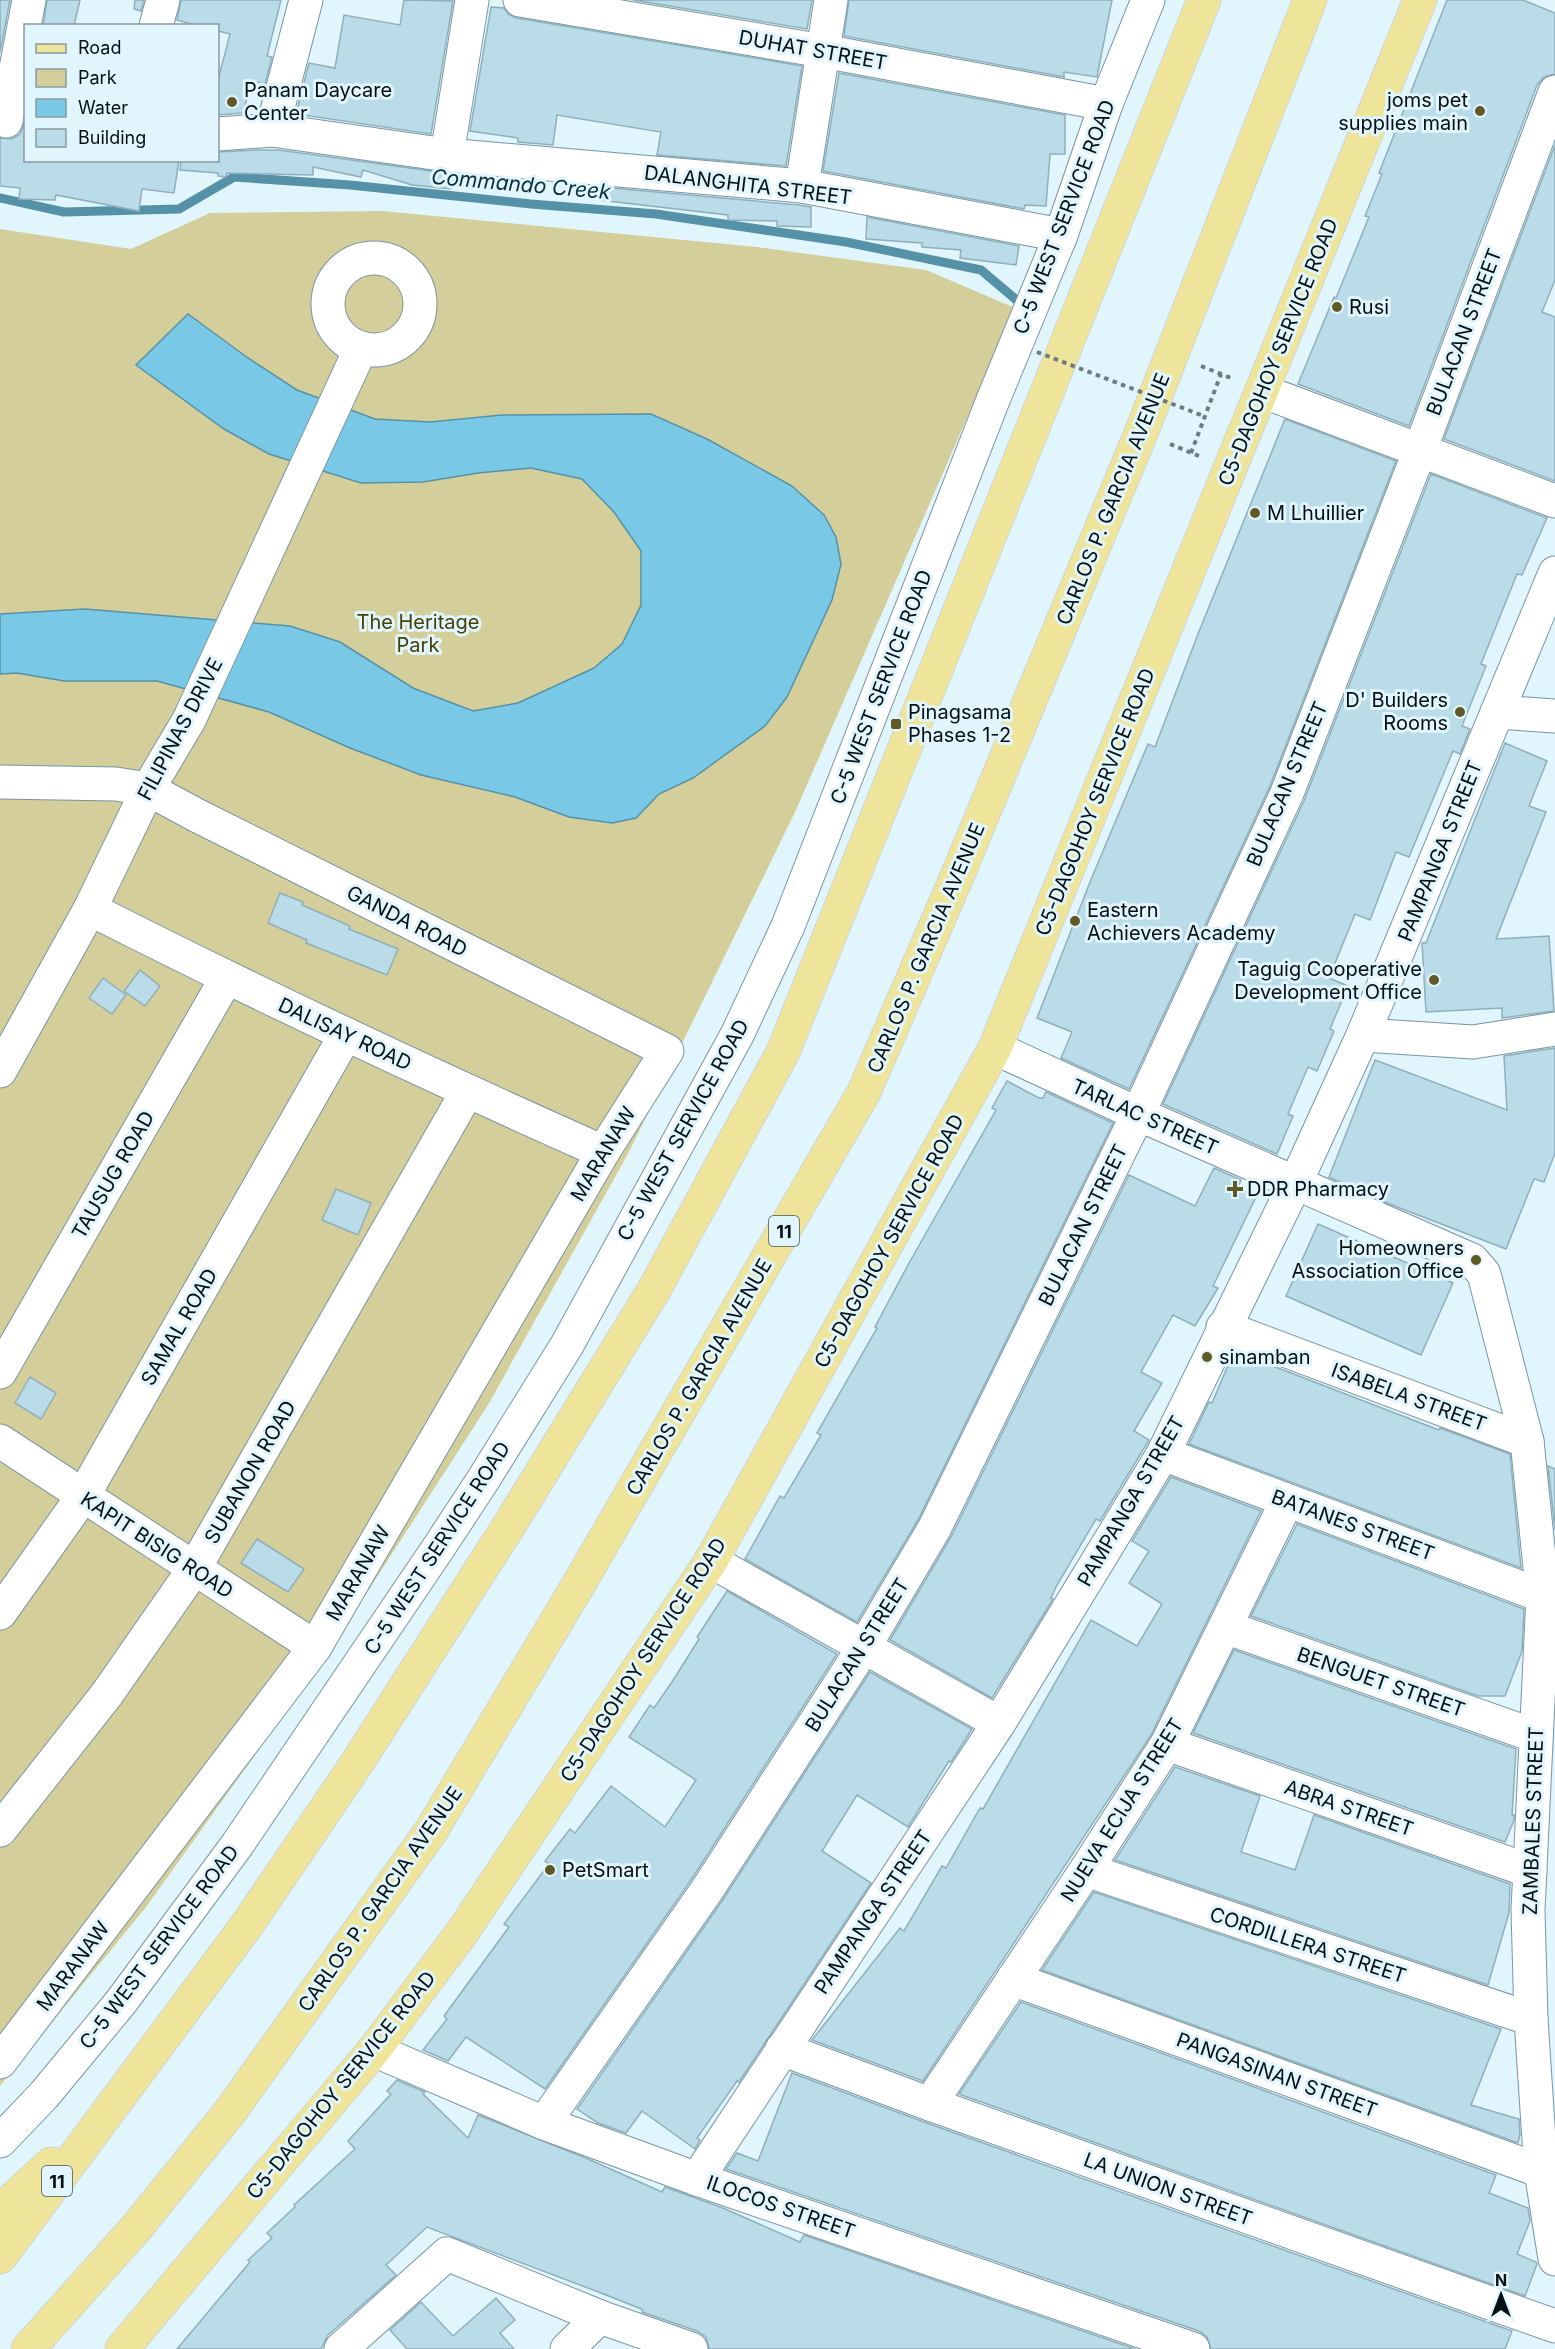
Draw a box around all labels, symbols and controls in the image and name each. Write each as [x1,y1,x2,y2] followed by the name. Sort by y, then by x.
[24,24,219,162] legend
[737,25,889,75] street label: DUHAT STREET
[78,37,121,58] text: Road
[78,67,117,88] text: Park
[244,78,392,125] place label: Panam Daycare Center
[1338,88,1468,135] place label: joms pet supplies main
[225,95,239,109] marker: Panam Daycare Center
[1008,96,1120,338] street label: C-5 WEST SERVICE ROAD
[78,97,128,118] text: Water
[1473,104,1487,118] marker: joms pet supplies main
[78,127,146,148] text: Building
[643,160,853,210] street label: DALANGHITA STREET
[430,164,612,204] water label: Commando Creek
[1213,215,1343,489] street label: C5-DAGOHOY SERVICE ROAD
[1421,245,1507,419] street label: BULACAN STREET
[1349,295,1389,319] place label: Rusi
[1330,300,1344,314] marker: Rusi
[1051,370,1175,628] street label: CARLOS P. GARCIA AVENUE
[1267,501,1365,525] place label: M Lhuillier
[1248,506,1262,520] marker: M Lhuillier
[825,566,937,808] street label: C-5 WEST SERVICE ROAD
[356,610,480,657] park label: The Heritage Park
[132,654,228,804] street label: FILIPINAS DRIVE
[1030,665,1160,939] street label: C5-DAGOHOY SERVICE ROAD
[1345,688,1448,735] place label: D' Builders Rooms
[1241,698,1333,870] street label: BULACAN STREET
[908,700,1011,747] place label: Pinagsama Phases 1-2
[1453,705,1467,719] marker: D' Builders Rooms
[889,717,903,731] marker: Pinagsama Phases 1-2
[1393,757,1487,945] street label: PAMPANGA STREET
[862,819,990,1077] street label: CARLOS P. GARCIA AVENUE
[343,880,471,962] street label: GANDA ROAD
[1087,898,1275,945] place label: Eastern Achievers Academy
[1068,914,1082,928] marker: Eastern Achievers Academy
[1234,957,1422,1004] place label: Taguig Cooperative Development Office
[1427,973,1441,987] marker: Taguig Cooperative Development Office
[275,993,415,1075] street label: DALISAY ROAD
[612,1015,754,1245] street label: C-5 WEST SERVICE ROAD
[1068,1074,1222,1160] street label: TARLAC STREET
[565,1102,641,1206] street label: MARANAW
[67,1107,159,1243] street label: TAUSUG ROAD
[809,1110,969,1372] street label: C5-DAGOHOY SERVICE ROAD
[1033,1140,1133,1310] street label: BULACAN STREET
[1247,1177,1389,1201] place label: DDR Pharmacy
[1228,1182,1242,1196] marker: DDR Pharmacy
[769,1216,799,1246] road number: 11
[1292,1236,1464,1283] place label: Homeowners Association Office
[1469,1253,1483,1267] marker: Homeowners Association Office
[621,1254,777,1500] street label: CARLOS P. GARCIA AVENUE
[136,1264,222,1390] street label: SAMAL ROAD
[1219,1345,1310,1369] place label: sinamban
[1200,1350,1214,1364] marker: sinamban
[1328,1358,1490,1436] street label: ISABELA STREET
[199,1396,301,1548] street label: SUBANON ROAD
[1072,1412,1190,1590] street label: PAMPANGA STREET
[359,1437,515,1659] street label: C-5 WEST SERVICE ROAD
[1268,1484,1438,1566] street label: BATANES STREET
[76,1487,238,1603] street label: KAPIT BISIG ROAD
[321,1521,395,1625] street label: MARANAW
[555,1533,731,1787] street label: C5-DAGOHOY SERVICE ROAD
[800,1574,914,1736] street label: BULACAN STREET
[1294,1642,1468,1722] street label: BENGUET STREET
[1056,1714,1188,1906] street label: NUEVA ECIJA STREET
[1518,1726,1548,1916] street label: ZAMBALES STREET
[1281,1775,1417,1841] street label: ABRA STREET
[293,1782,467,2016] street label: CARLOS P. GARCIA AVENUE
[809,1825,937,1999] street label: PAMPANGA STREET
[74,1840,244,2054] street label: C-5 WEST SERVICE ROAD
[562,1858,649,1882] place label: PetSmart
[543,1863,557,1877] marker: PetSmart
[1207,1902,1409,1988] street label: CORDILLERA STREET
[32,1916,115,2016] street label: MARANAW
[242,1966,440,2204] street label: C5-DAGOHOY SERVICE ROAD
[1173,2028,1381,2122] street label: PANGASINAN STREET
[1080,2147,1256,2231] street label: LA UNION STREET
[42,2166,72,2196] road number: 11
[704,2170,858,2244] street label: ILOCOS STREET
[1471,2265,1531,2325] north arrow
[1495,2270,1507,2290] text: N

